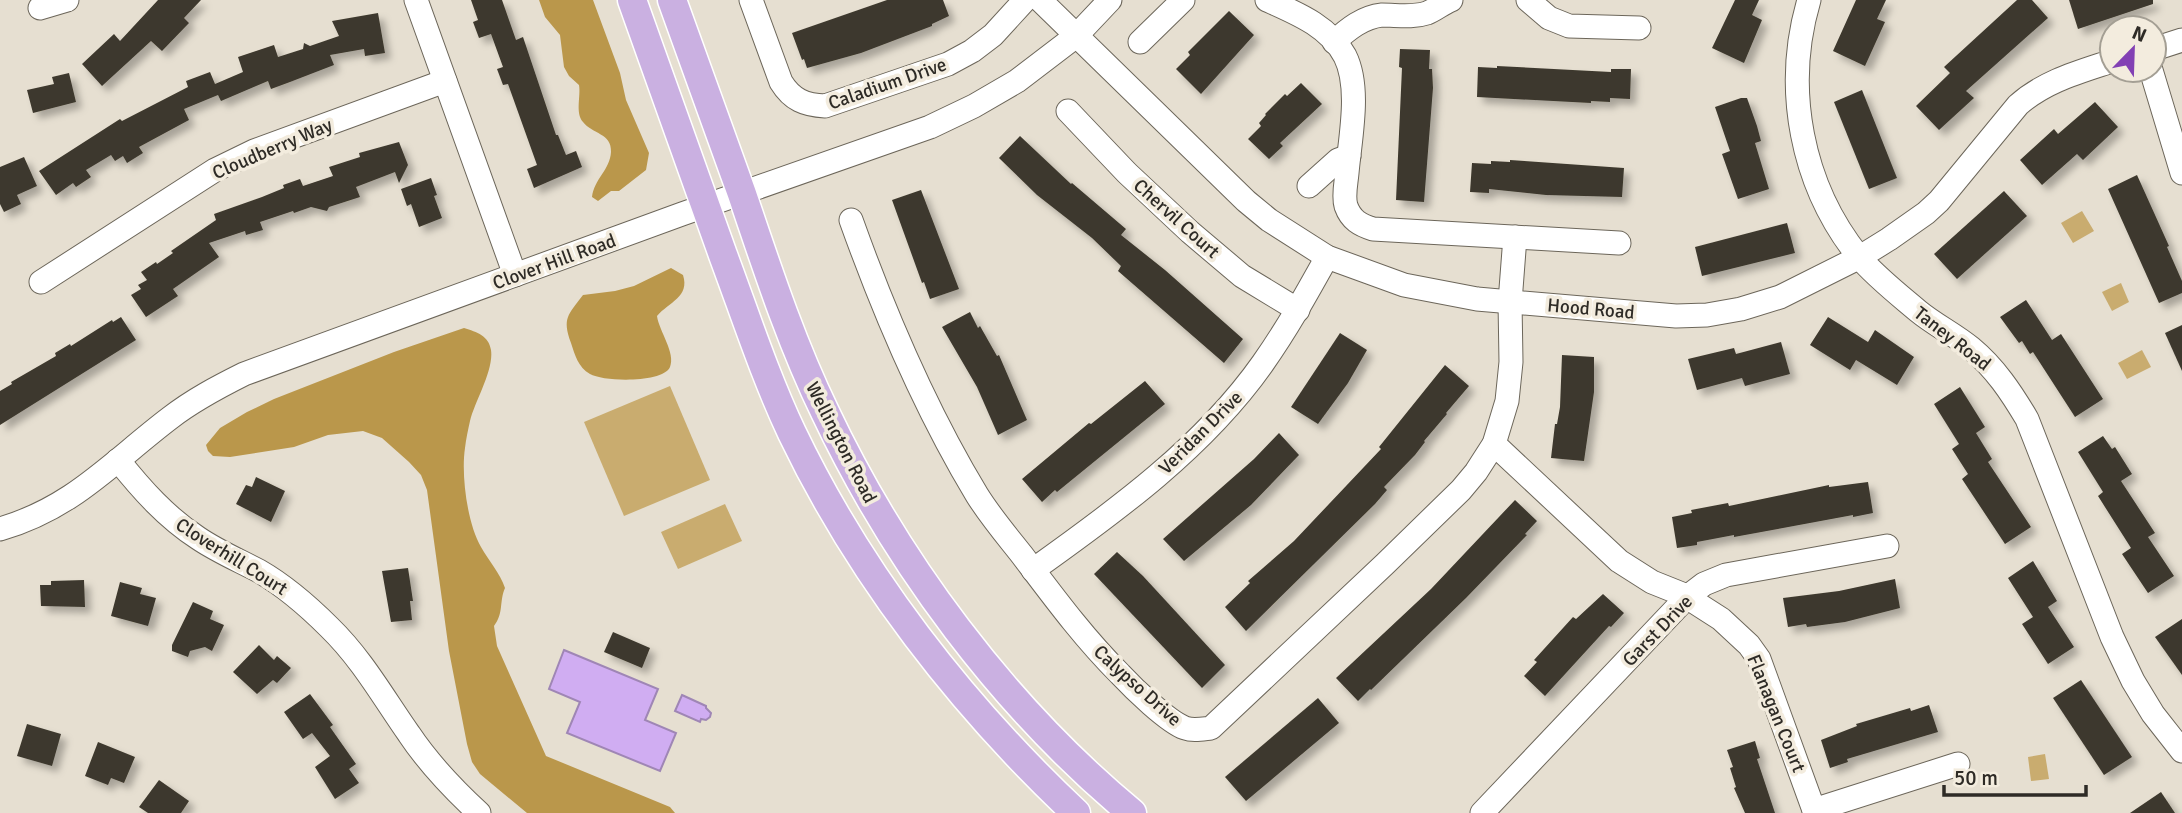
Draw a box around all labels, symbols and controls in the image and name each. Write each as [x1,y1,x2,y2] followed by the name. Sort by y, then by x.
[2098,14,2168,84] north arrow
[2128,21,2150,48] text: N
[825,52,950,115] street label: Caladium Drive
[209,113,336,185] street label: Cloudberry Way
[1128,174,1225,264] street label: Chervil Court
[489,229,619,295] street label: Clover Hill Road
[1546,293,1636,325] street label: Hood Road
[1909,301,1996,376] street label: Taney Road
[800,378,882,507] street label: Wellington Road
[1154,386,1248,480] street label: Veridan Drive
[171,513,292,601] street label: Cloverhill Court
[1618,590,1698,672] street label: Garst Drive
[1088,640,1186,732] street label: Calypso Drive
[1742,651,1811,776] street label: Flanagan Court
[1944,754,2086,798] scale bar
[1954,765,1998,791] text: 50 m

